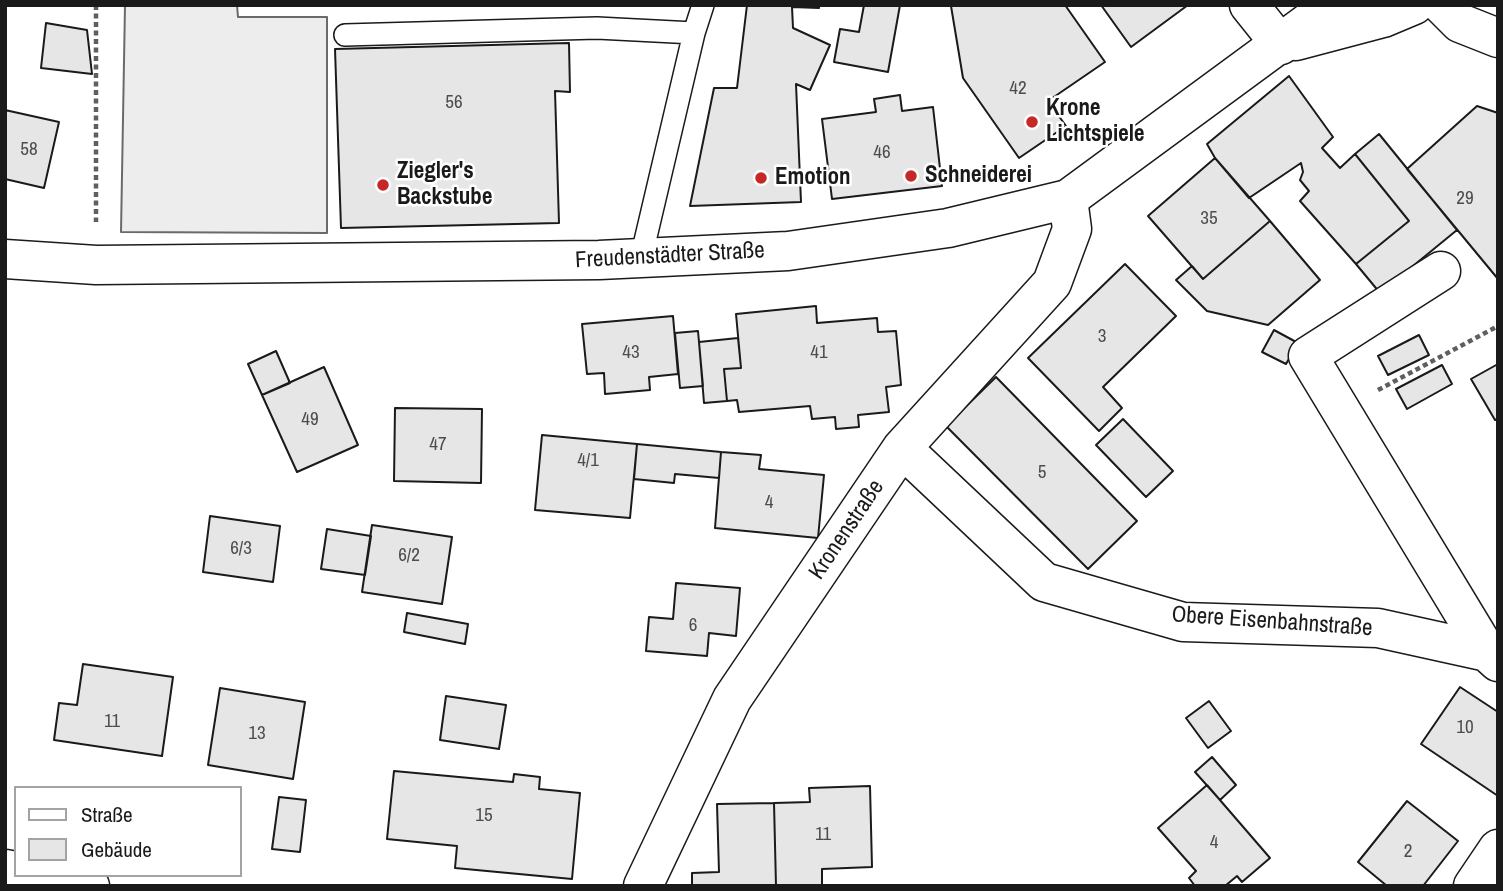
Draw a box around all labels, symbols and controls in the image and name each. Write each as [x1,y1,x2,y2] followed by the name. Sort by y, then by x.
[1009,78,1027,100] house number: 42
[445,92,463,114] house number: 56
[1046,95,1145,149] place label: Krone Lichtspiele
[1024,114,1040,130] marker: Krone Lichtspiele
[20,139,38,161] house number: 58
[873,142,891,164] house number: 46
[397,158,492,212] place label: Ziegler's Backstube
[925,162,1032,190] place label: Schneiderei
[775,164,850,192] place label: Emotion
[903,168,919,184] marker: Schneiderei
[753,170,769,186] marker: Emotion
[375,177,391,193] marker: Ziegler's Backstube
[1456,188,1474,210] house number: 29
[1200,208,1218,230] house number: 35
[575,237,765,275] street label: Freudenstädter Straße
[1098,326,1106,348] house number: 3
[622,342,640,364] house number: 43
[810,342,828,364] house number: 41
[301,409,319,431] house number: 49
[429,434,447,456] house number: 47
[577,450,599,472] house number: 4/1
[1038,462,1046,484] house number: 5
[804,475,890,585] street label: Kronenstraße
[765,492,773,514] house number: 4
[230,538,252,560] house number: 6/3
[398,545,420,567] house number: 6/2
[1171,601,1373,643] street label: Obere Eisenbahnstraße
[689,615,697,637] house number: 6
[104,711,120,733] house number: 11
[1456,717,1474,739] house number: 10
[248,723,266,745] house number: 13
[14,786,242,877] legend
[81,800,133,829] text: Straße
[475,805,493,827] house number: 15
[815,824,831,846] house number: 11
[1210,832,1218,854] house number: 4
[81,835,152,864] text: Gebäude
[1404,841,1412,863] house number: 2

